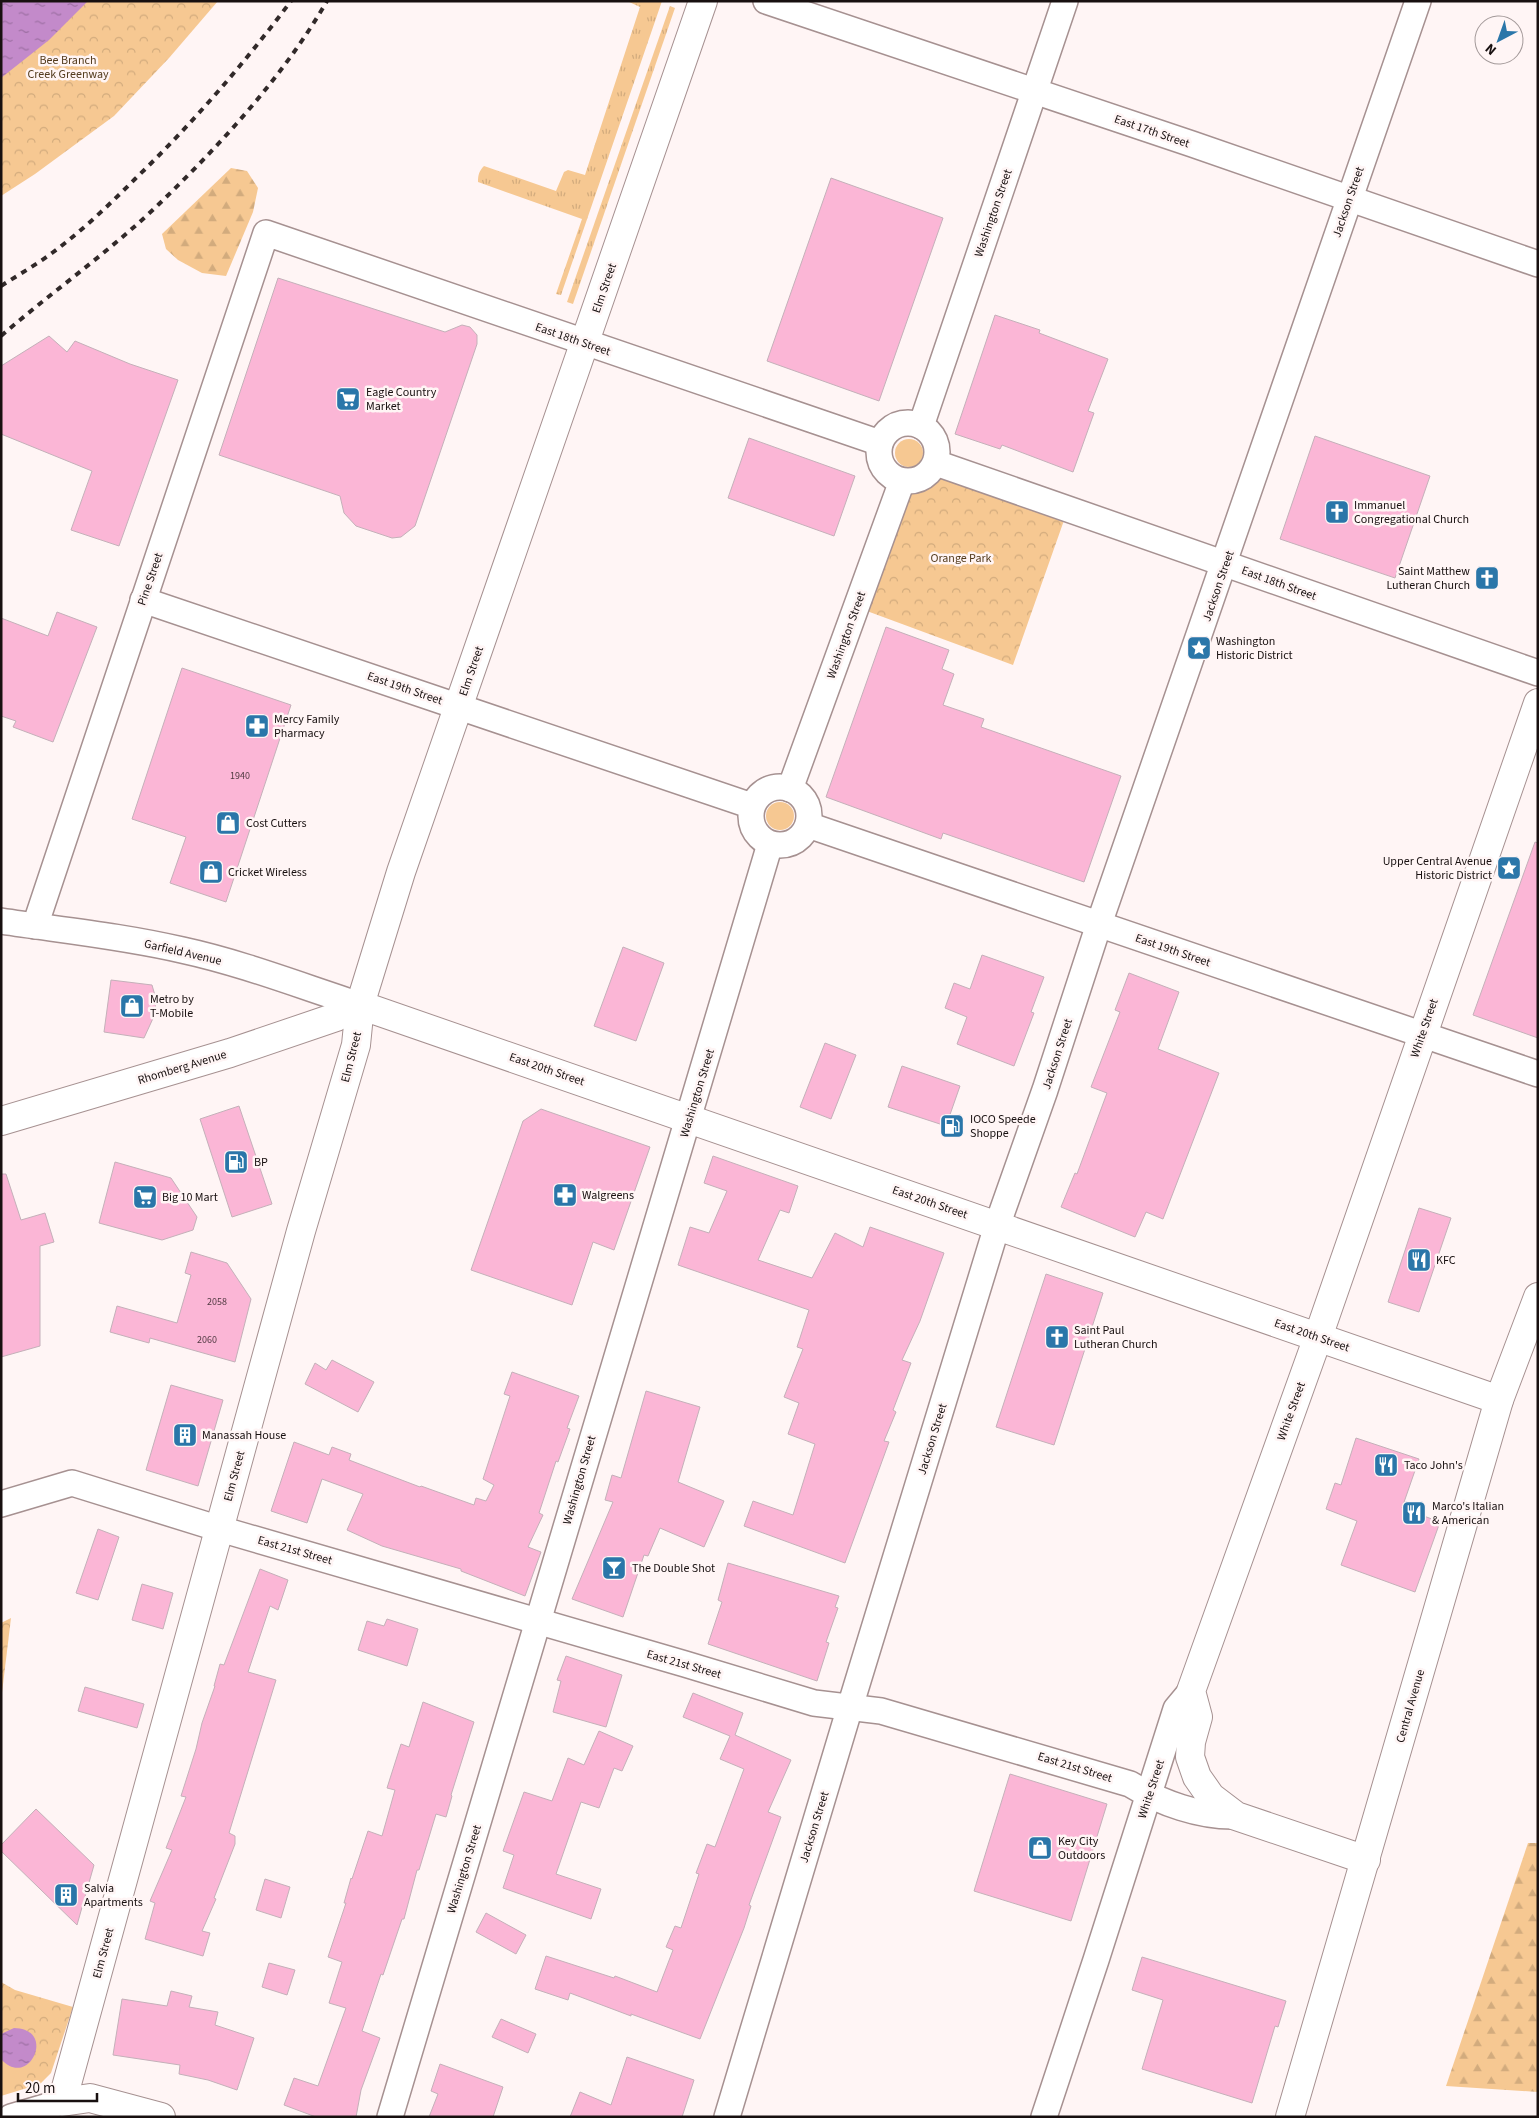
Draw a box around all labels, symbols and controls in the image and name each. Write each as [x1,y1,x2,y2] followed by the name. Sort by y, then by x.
[1474,15,1524,65] north arrow
[1481,38,1501,60] text: N
[27,52,109,83] park label: Bee Branch Creek Greenway
[1112,111,1192,152] street label: East 17th Street
[1328,165,1369,240] street label: Jackson Street
[970,167,1016,259] street label: Washington Street
[588,261,621,315] street label: Elm Street
[533,319,613,360] street label: East 18th Street
[366,384,437,415] place label: Eagle Country Market
[335,386,361,412] supermarket icon: Eagle Country Market
[1354,497,1469,528] place label: Immanuel Congregational Church
[1324,499,1350,525] church icon: Immanuel Congregational Church
[1198,549,1239,624] street label: Jackson Street
[930,550,992,567] park label: Orange Park
[134,551,167,608] street label: Pine Street
[1239,562,1319,605] street label: East 18th Street
[1386,563,1470,594] place label: Saint Matthew Lutheran Church
[1474,565,1500,591] church icon: Saint Matthew Lutheran Church
[823,589,870,681] street label: Washington Street
[1216,633,1293,664] place label: Washington Historic District
[1186,635,1212,661] place icon: Washington Historic District
[455,644,488,698] street label: Elm Street
[365,668,445,709] street label: East 19th Street
[274,711,340,742] place label: Mercy Family Pharmacy
[244,713,270,739] pharmacy icon: Mercy Family Pharmacy
[230,769,250,783] house number: 1940
[215,810,241,836] shop icon: Cost Cutters
[246,815,307,832] place label: Cost Cutters
[1383,853,1492,884] place label: Upper Central Avenue Historic District
[1496,855,1522,881] place icon: Upper Central Avenue Historic District
[198,859,224,885] shop icon: Cricket Wireless
[228,864,307,881] place label: Cricket Wireless
[1133,930,1213,971] street label: East 19th Street
[142,935,223,970] street label: Garfield Avenue
[150,991,194,1022] place label: Metro by T-Mobile
[119,993,145,1019] shop icon: Metro by T-Mobile
[1406,996,1442,1060] street label: White Street
[1038,1016,1077,1092] street label: Jackson Street
[337,1030,366,1084] street label: Elm Street
[136,1046,229,1089] street label: Rhomberg Avenue
[676,1047,719,1140] street label: Washington Street
[507,1049,587,1090] street label: East 20th Street
[970,1111,1036,1142] place label: IOCO Speede Shoppe
[939,1113,965,1139] fuel station icon: IOCO Speede Shoppe
[223,1149,249,1175] fuel station icon: BP
[254,1154,268,1171] place label: BP
[552,1182,578,1208] pharmacy icon: Walgreens
[890,1182,970,1223] street label: East 20th Street
[132,1184,158,1210] supermarket icon: Big 10 Mart
[582,1187,634,1204] place label: Walgreens
[162,1189,218,1206] place label: Big 10 Mart
[1406,1247,1432,1273] restaurant icon: KFC
[1436,1252,1456,1269] place label: KFC
[207,1295,227,1309] house number: 2058
[1272,1315,1352,1356] street label: East 20th Street
[1074,1322,1158,1353] place label: Saint Paul Lutheran Church
[1044,1324,1070,1350] church icon: Saint Paul Lutheran Church
[197,1333,217,1347] house number: 2060
[1273,1379,1310,1443] street label: White Street
[914,1401,951,1477] street label: Jackson Street
[172,1422,198,1448] building icon: Manassah House
[202,1427,286,1444] place label: Manassah House
[559,1434,600,1527] street label: Washington Street
[220,1449,249,1503] street label: Elm Street
[1373,1452,1399,1478] restaurant icon: Taco John's
[1404,1457,1463,1474] place label: Taco John's
[1432,1498,1504,1529] place label: Marco's Italian & American
[1401,1500,1427,1526] restaurant icon: Marco's Italian & American
[256,1532,334,1569] street label: East 21st Street
[601,1555,627,1581] bar icon: The Double Shot
[632,1560,715,1577] place label: The Double Shot
[645,1646,723,1683] street label: East 21st Street
[1392,1667,1429,1745] street label: Central Avenue
[1036,1748,1114,1787] street label: East 21st Street
[1134,1757,1169,1821] street label: White Street
[796,1789,833,1865] street label: Jackson Street
[443,1823,486,1916] street label: Washington Street
[1058,1833,1105,1864] place label: Key City Outdoors
[1027,1835,1053,1861] shop icon: Key City Outdoors
[84,1880,143,1911] place label: Salvia Apartments
[53,1882,79,1908] building icon: Salvia Apartments
[89,1926,118,1980] street label: Elm Street
[18,2070,96,2102] scale bar
[25,2078,55,2099] text: 20 m

